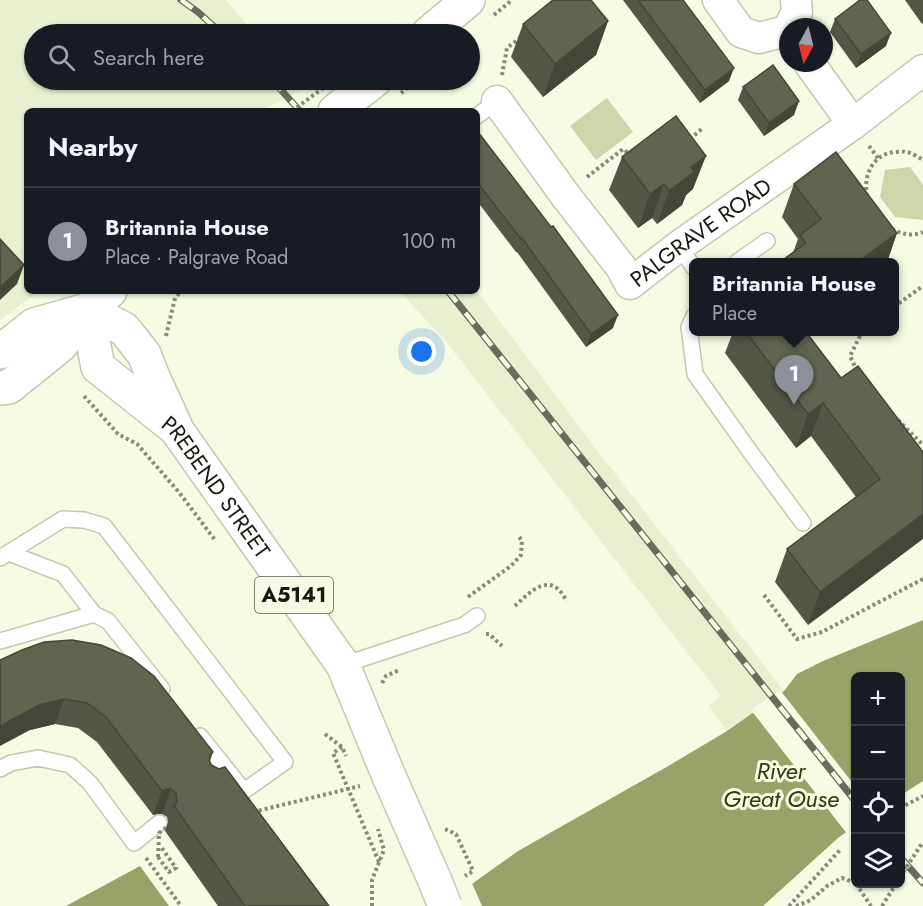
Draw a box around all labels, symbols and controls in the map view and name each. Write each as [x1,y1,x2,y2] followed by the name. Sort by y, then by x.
[779,18,833,72] north arrow
[24,24,480,90] search box
[45,41,78,74] icon: search
[93,41,204,73] text: Search here
[48,128,137,166] text: Nearby
[623,170,778,294] street label: PALGRAVE ROAD
[105,211,269,243] text: Britannia House
[62,227,73,256] text: 1
[401,227,456,256] text: 100 m
[105,243,288,272] text: Place · Palgrave Road
[689,258,899,336] popup
[712,267,876,299] text: Britannia House
[712,299,757,328] text: Place
[407,337,436,366] your location
[774,356,814,405] pin: 1
[155,408,279,565] street label: PREBEND STREET
[255,577,333,613] road number: A5141
[851,672,905,888] map controls
[851,672,905,726] button: +
[851,726,905,780] button: −
[723,753,839,816] water label: River Great Ouse
[851,780,905,834] button: locate
[851,834,905,888] button: layers

